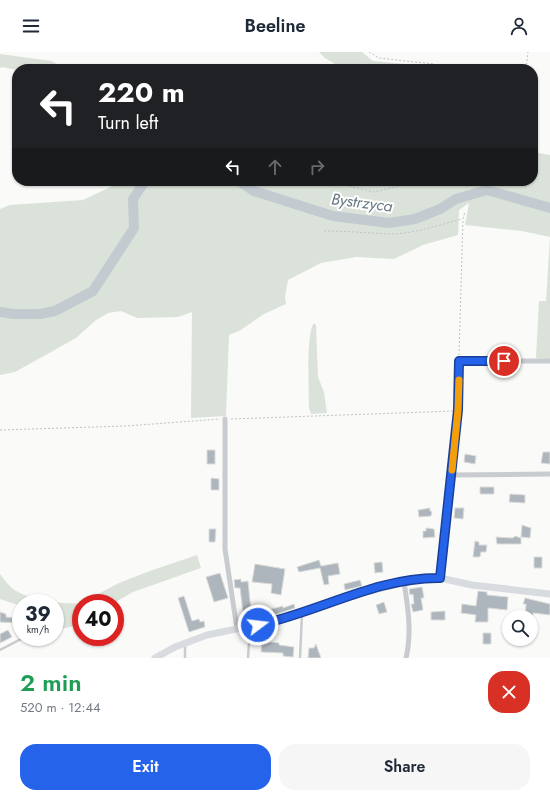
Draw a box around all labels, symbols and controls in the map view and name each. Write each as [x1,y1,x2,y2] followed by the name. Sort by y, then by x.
[245,13,305,39] text: Beeline
[20,15,42,37] icon: menu
[508,15,530,37] icon: person
[98,72,185,113] text: 220 m
[32,80,84,132] icon: left
[98,110,158,136] text: Turn left
[222,156,244,178] icon: left
[264,156,286,178] icon: ahead
[306,156,328,178] icon: right
[330,187,394,218] water label: Bystrzyca
[487,344,521,378] pin
[493,350,515,372] icon: arrive
[72,594,124,646] speed limit sign: 40
[25,600,51,629] text: 39
[237,604,279,646] position arrow
[502,610,538,646] map controls
[502,610,538,646] button: search
[27,622,49,637] text: km/h
[20,665,82,700] text: 2 min
[488,671,530,713] button: close
[20,698,101,717] text: 520 m · 12:44
[20,744,271,790] button: Exit
[279,744,530,790] button: Share

